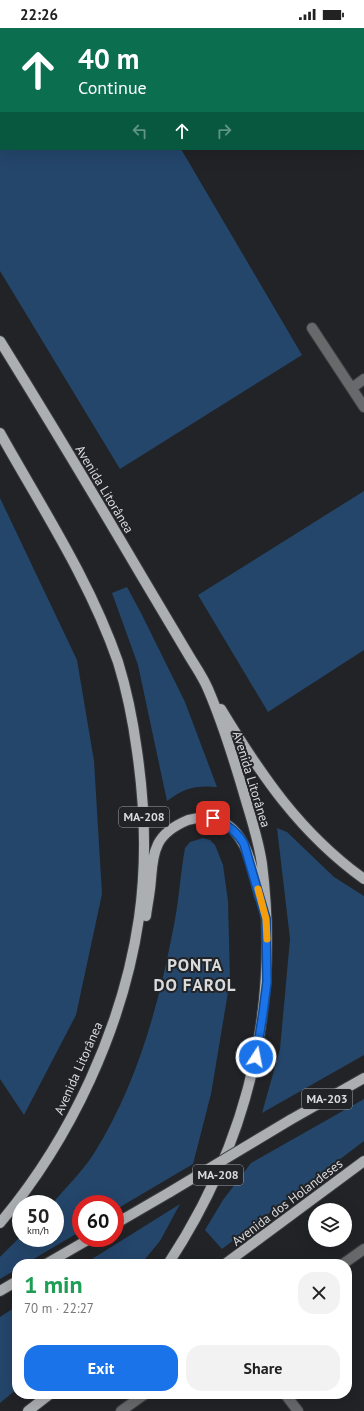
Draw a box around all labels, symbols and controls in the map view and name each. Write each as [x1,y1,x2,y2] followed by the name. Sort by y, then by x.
[20,5,58,24] text: 22:26
[78,40,139,77] text: 40 m
[12,44,64,96] icon: ahead
[78,76,147,99] text: Continue
[129,120,151,142] icon: left
[171,120,193,142] icon: ahead
[213,120,235,142] icon: right
[72,442,138,536] street label: Avenida Litorânea
[229,729,274,829] street label: Avenida Litorânea
[196,801,230,835] pin
[119,807,169,827] road number: MA-208
[202,807,224,829] icon: arrive
[153,954,237,996] district label: PONTA DO FAROL
[50,1019,107,1117] street label: Avenida Litorânea
[235,1036,277,1078] position arrow
[302,1089,352,1109] road number: MA-203
[228,1155,346,1250] street label: Avenida dos Holandeses
[193,1165,243,1185] road number: MA-208
[72,1195,124,1247] speed limit sign: 60
[27,1203,49,1229] text: 50
[308,1203,352,1247] map controls
[308,1203,352,1247] button: layers
[27,1224,49,1237] text: km/h
[24,1269,83,1300] text: 1 min
[298,1272,340,1314] button: close
[24,1300,94,1317] text: 70 m · 22:27
[24,1345,178,1391] button: Exit
[186,1345,340,1391] button: Share

